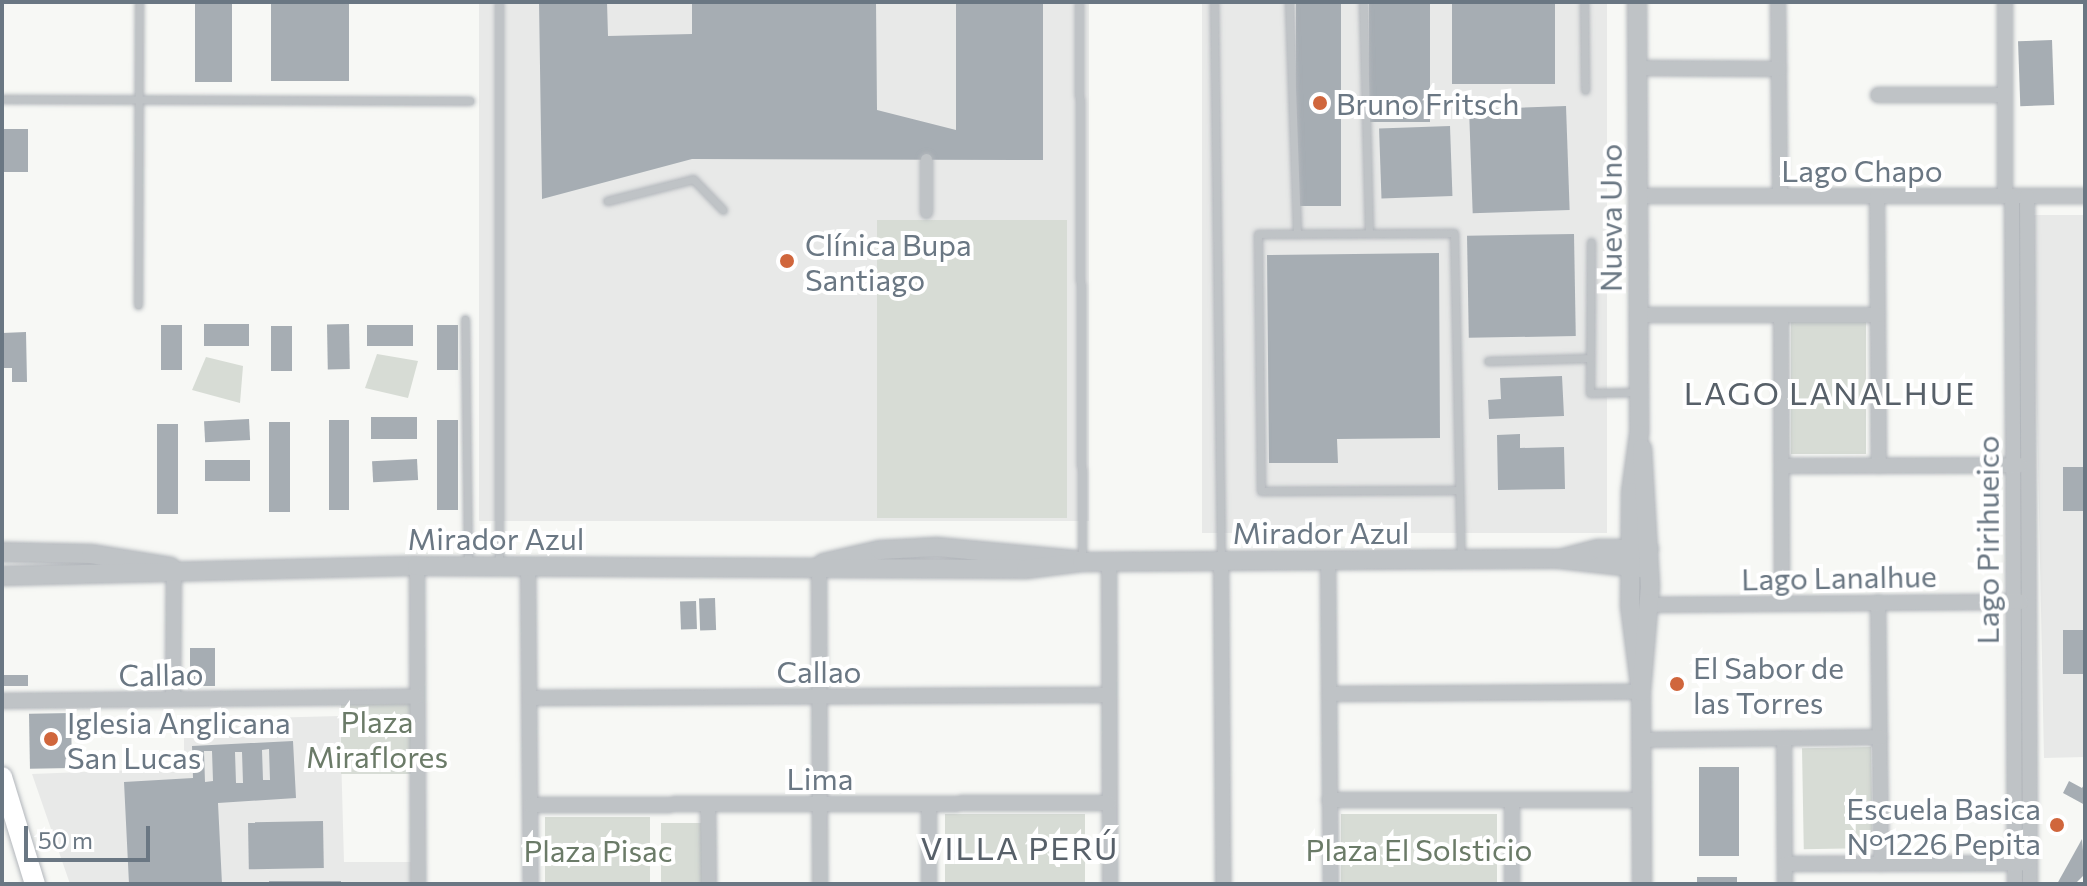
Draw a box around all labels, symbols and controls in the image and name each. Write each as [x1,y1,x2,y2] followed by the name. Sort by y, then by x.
[1336,85,1519,121] place label: Bruno Fritsch
[1311,94,1329,112] marker: Bruno Fritsch
[1592,144,1628,292] street label: Nueva Uno
[1781,152,1943,188] street label: Lago Chapo
[805,226,972,296] place label: Clínica Bupa Santiago
[776,250,798,272] marker: Clínica Bupa Santiago
[1684,373,1976,411] district label: LAGO LANALHUE
[1969,436,2005,644] street label: Lago Pirihueico
[1233,514,1409,550] street label: Mirador Azul
[408,520,584,556] street label: Mirador Azul
[1741,557,1937,597] street label: Lago Lanalhue
[1693,649,1844,720] place label: El Sabor de las Torres
[776,653,862,689] street label: Callao
[118,655,204,693] street label: Callao
[1668,675,1686,693] marker: El Sabor de las Torres
[306,703,448,774] park label: Plaza Miraflores
[67,704,291,774] place label: Iglesia Anglicana San Lucas
[42,730,60,748] marker: Iglesia Anglicana San Lucas
[787,760,853,796] street label: Lima
[1846,790,2041,860] place label: Escuela Basica N°1226 Pepita
[28,810,154,860] scale bar
[2048,816,2066,834] marker: Escuela Basica N°1226 Pepita
[38,825,93,854] text: 50 m
[920,828,1120,866] district label: VILLA PERÚ
[1306,831,1532,867] park label: Plaza El Solsticio
[523,832,673,868] park label: Plaza Pisac

